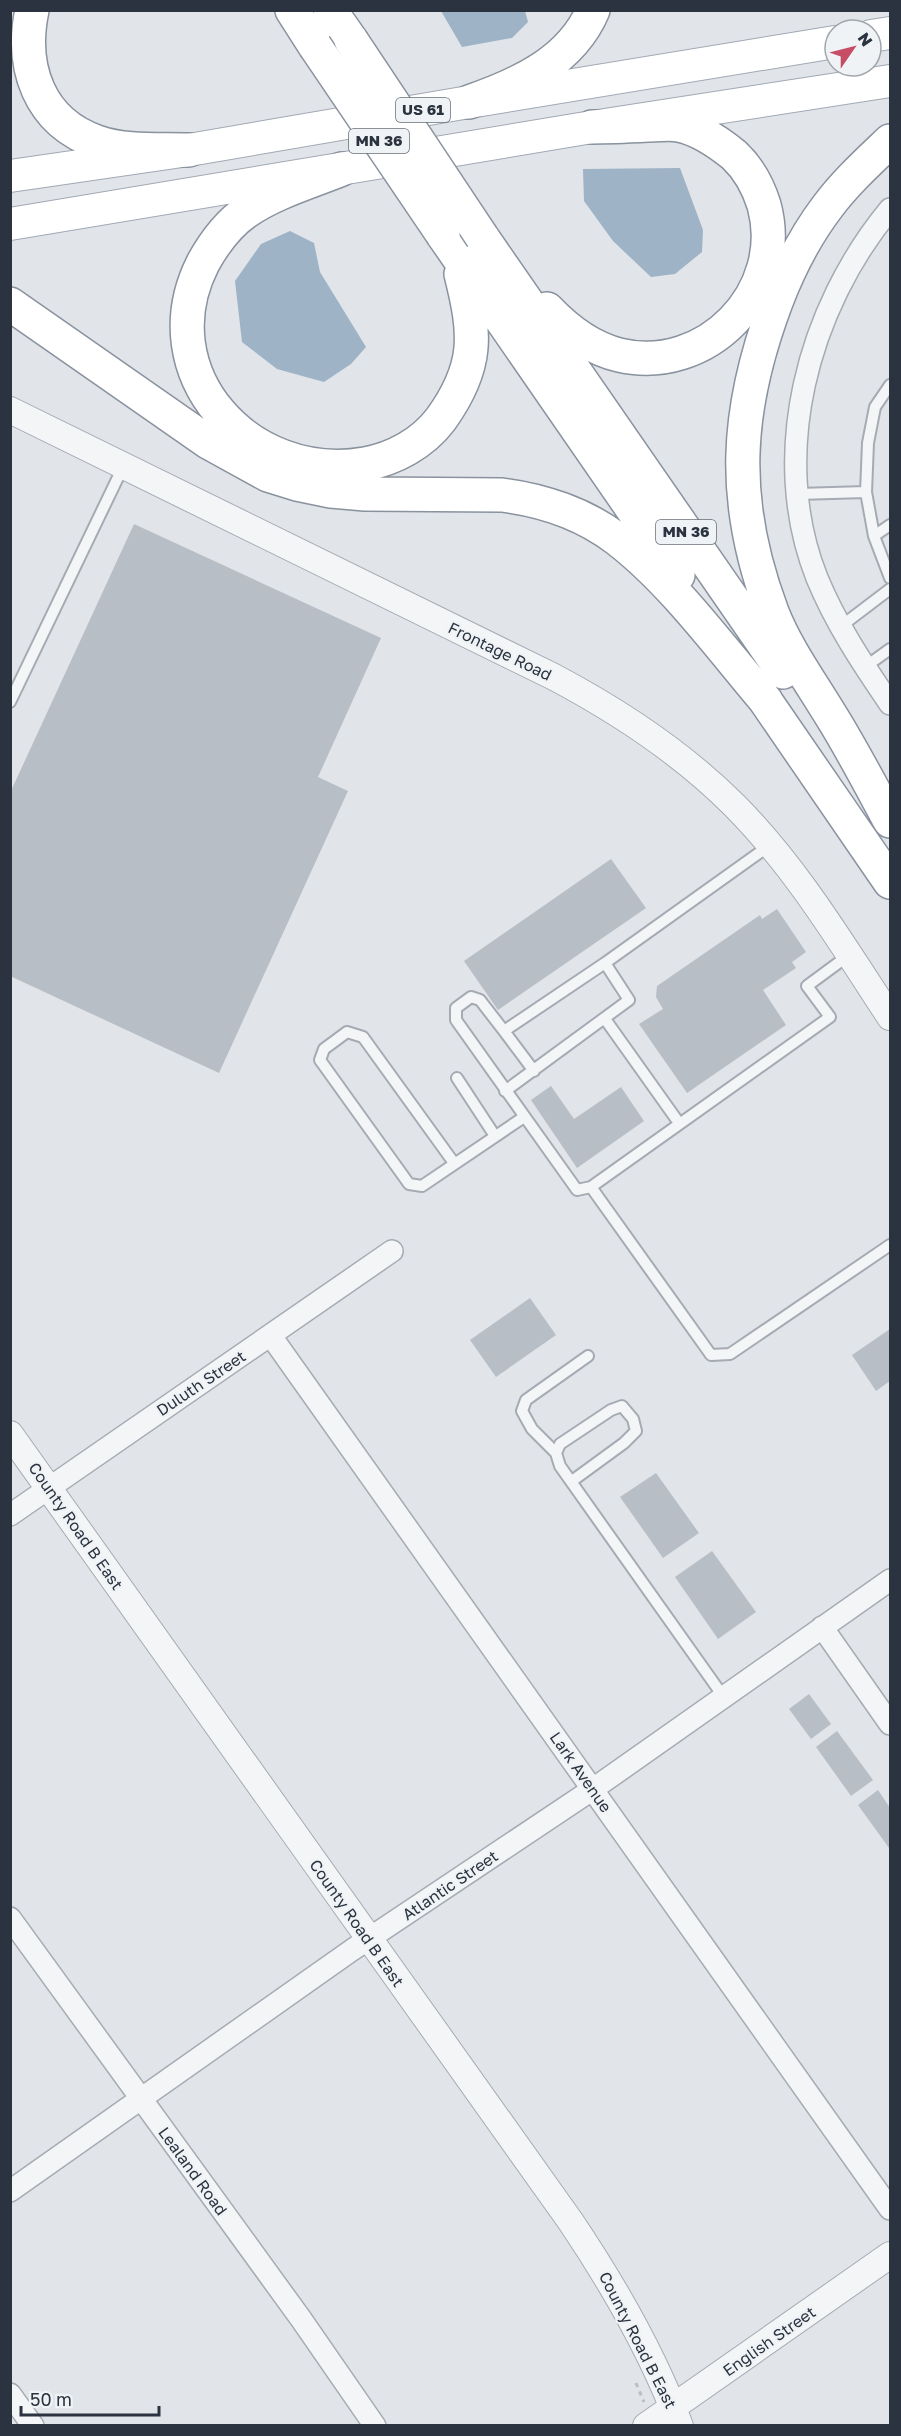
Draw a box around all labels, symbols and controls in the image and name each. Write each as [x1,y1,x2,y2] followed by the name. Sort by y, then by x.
[823,18,883,78] north arrow
[854,29,877,50] text: N
[396,98,450,122] road number: US 61
[349,129,409,153] road number: MN 36
[656,520,716,544] road number: MN 36
[445,617,555,685] street label: Frontage Road
[153,1346,249,1420] street label: Duluth Street
[25,1458,127,1594] street label: County Road B East
[546,1728,616,1816] street label: Lark Avenue
[398,1846,502,1924] street label: Atlantic Street
[306,1855,408,1991] street label: County Road B East
[154,2123,232,2219] street label: Lealand Road
[595,2268,681,2412] street label: County Road B East
[719,2302,819,2380] street label: English Street
[21,2379,159,2417] scale bar
[30,2388,72,2410] text: 50 m

